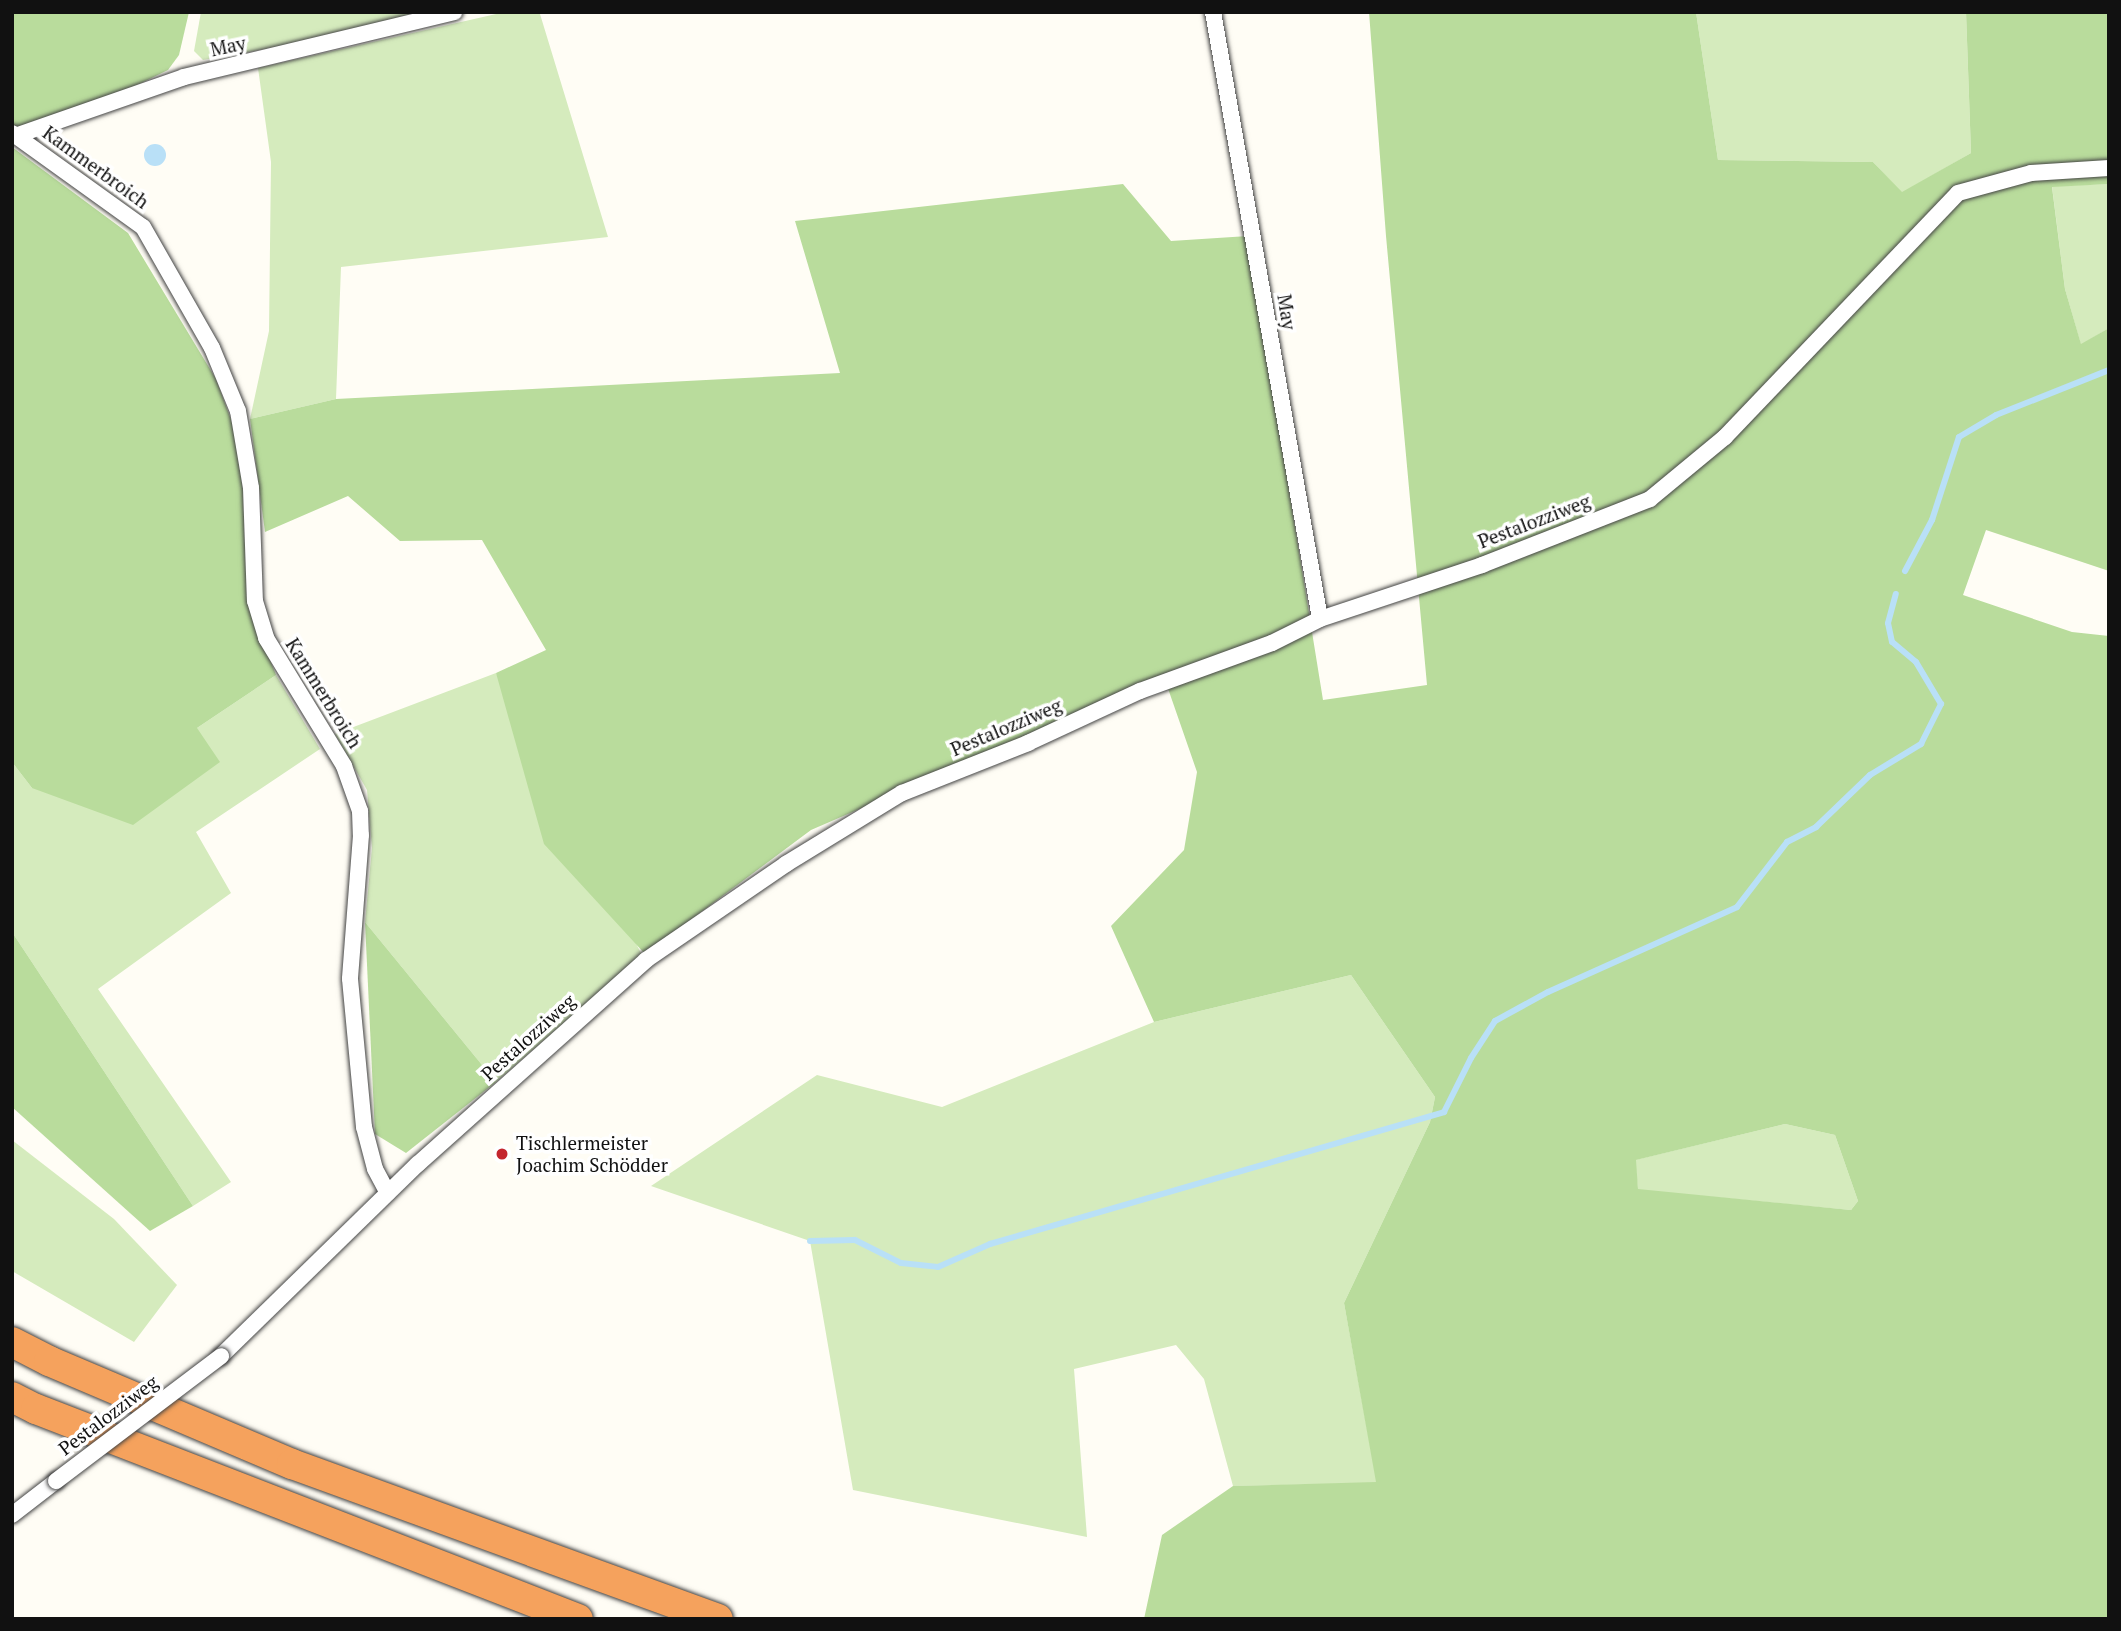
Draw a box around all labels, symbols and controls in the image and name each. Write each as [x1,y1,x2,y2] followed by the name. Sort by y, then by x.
[208,31,248,61] street label: May
[39,121,153,213] street label: Kammerbroich
[1273,293,1301,331] street label: May
[1475,489,1593,553] street label: Pestalozziweg
[281,634,367,752] street label: Kammerbroich
[947,693,1065,761] street label: Pestalozziweg
[476,989,580,1085] street label: Pestalozziweg
[516,1132,668,1176] place label: Tischlermeister Joachim Schödder
[494,1146,510,1162] marker: Tischlermeister Joachim Schödder
[54,1370,162,1460] street label: Pestalozziweg

